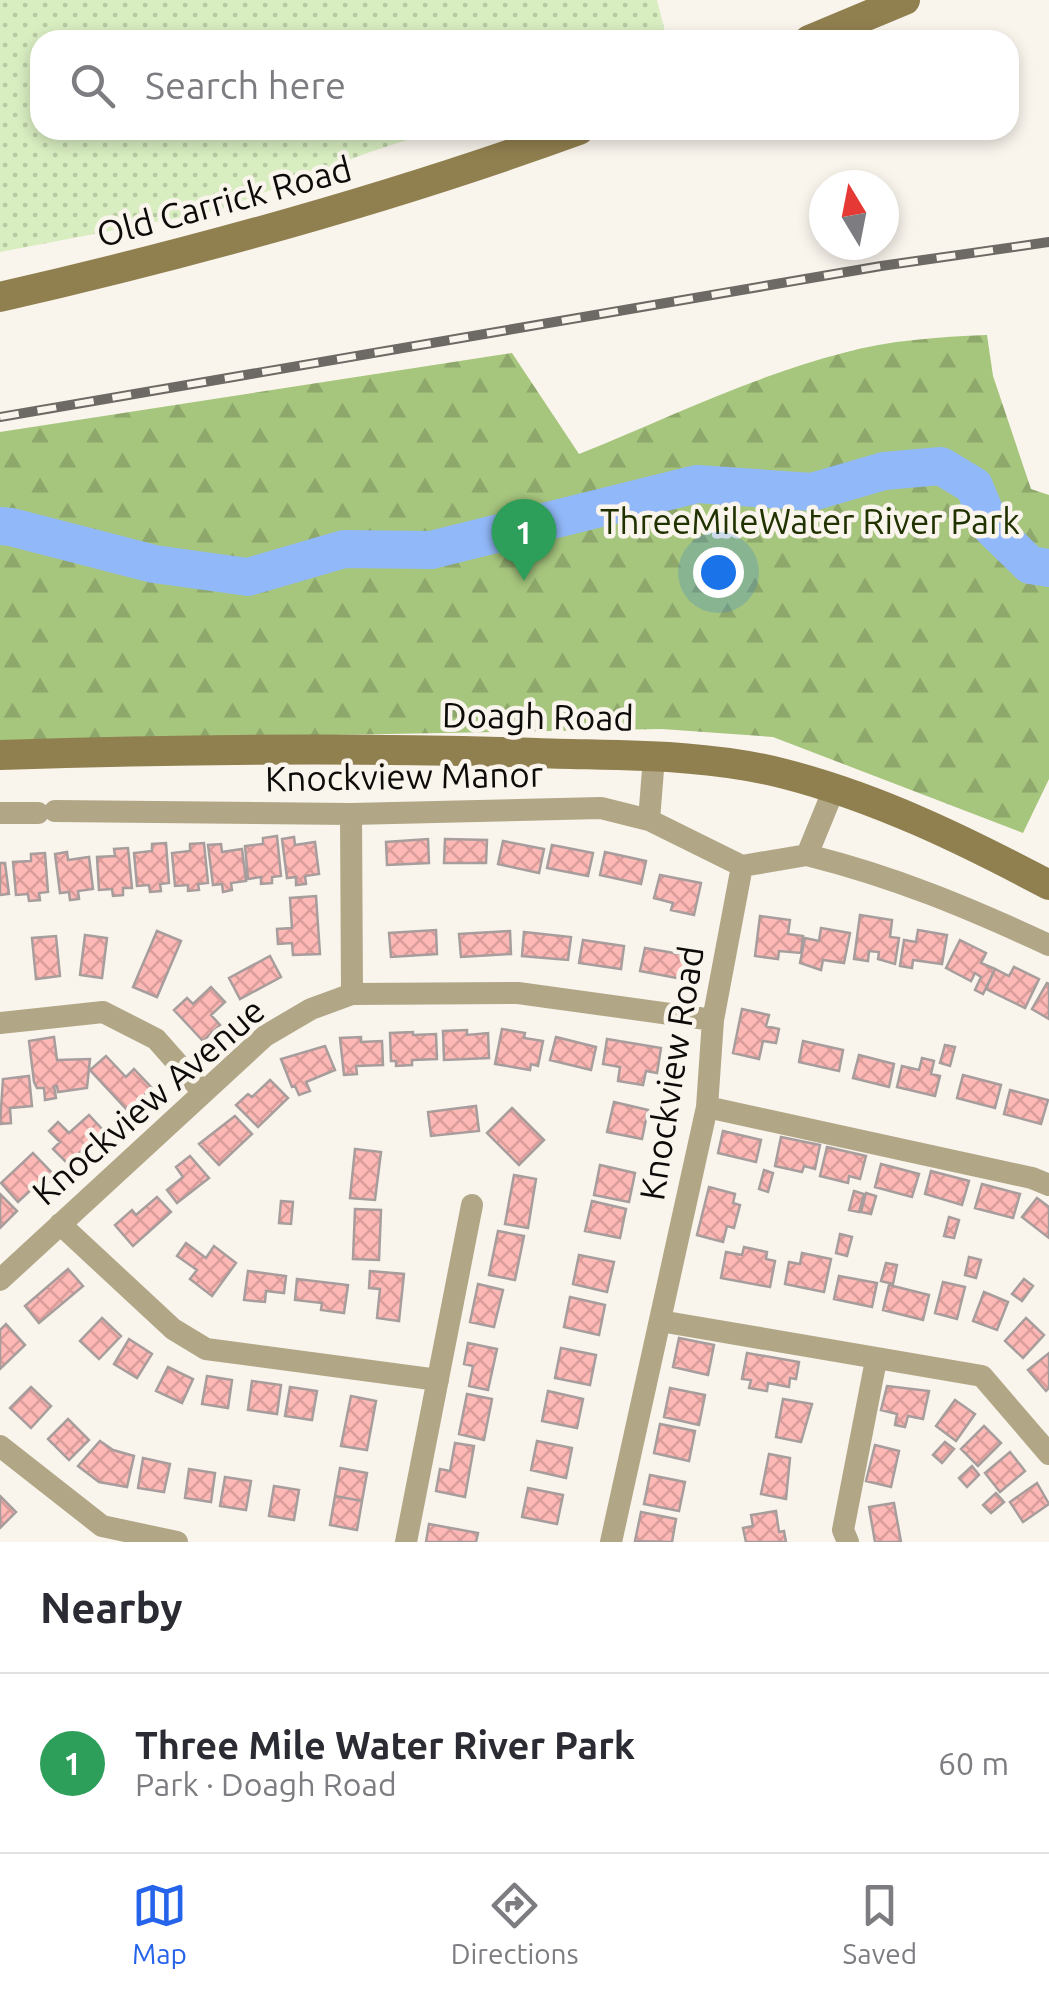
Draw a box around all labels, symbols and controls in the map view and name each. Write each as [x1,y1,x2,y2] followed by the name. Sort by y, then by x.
[30,30,1019,140] search box
[65,58,120,113] icon: search
[145,64,346,106] text: Search here
[92,148,356,254] street label: Old Carrick Road
[809,170,899,260] north arrow
[492,498,556,581] pin: 1
[600,501,1020,541] park label: ThreeMileWater River Park
[693,547,744,598] your location
[442,694,634,738] street label: Doagh Road
[265,754,543,798] street label: Knockview Manor
[631,943,711,1203] street label: Knockview Road
[24,990,272,1212] street label: Knockview Avenue
[40,1584,183,1631] text: Nearby
[135,1724,635,1766] text: Three Mile Water River Park
[63,1745,82,1781] text: 1
[938,1745,1009,1781] text: 60 m
[135,1766,397,1802] text: Park · Doagh Road
[132,1878,187,1969] tab: Map
[451,1878,579,1969] tab: Directions
[843,1878,917,1969] tab: Saved

